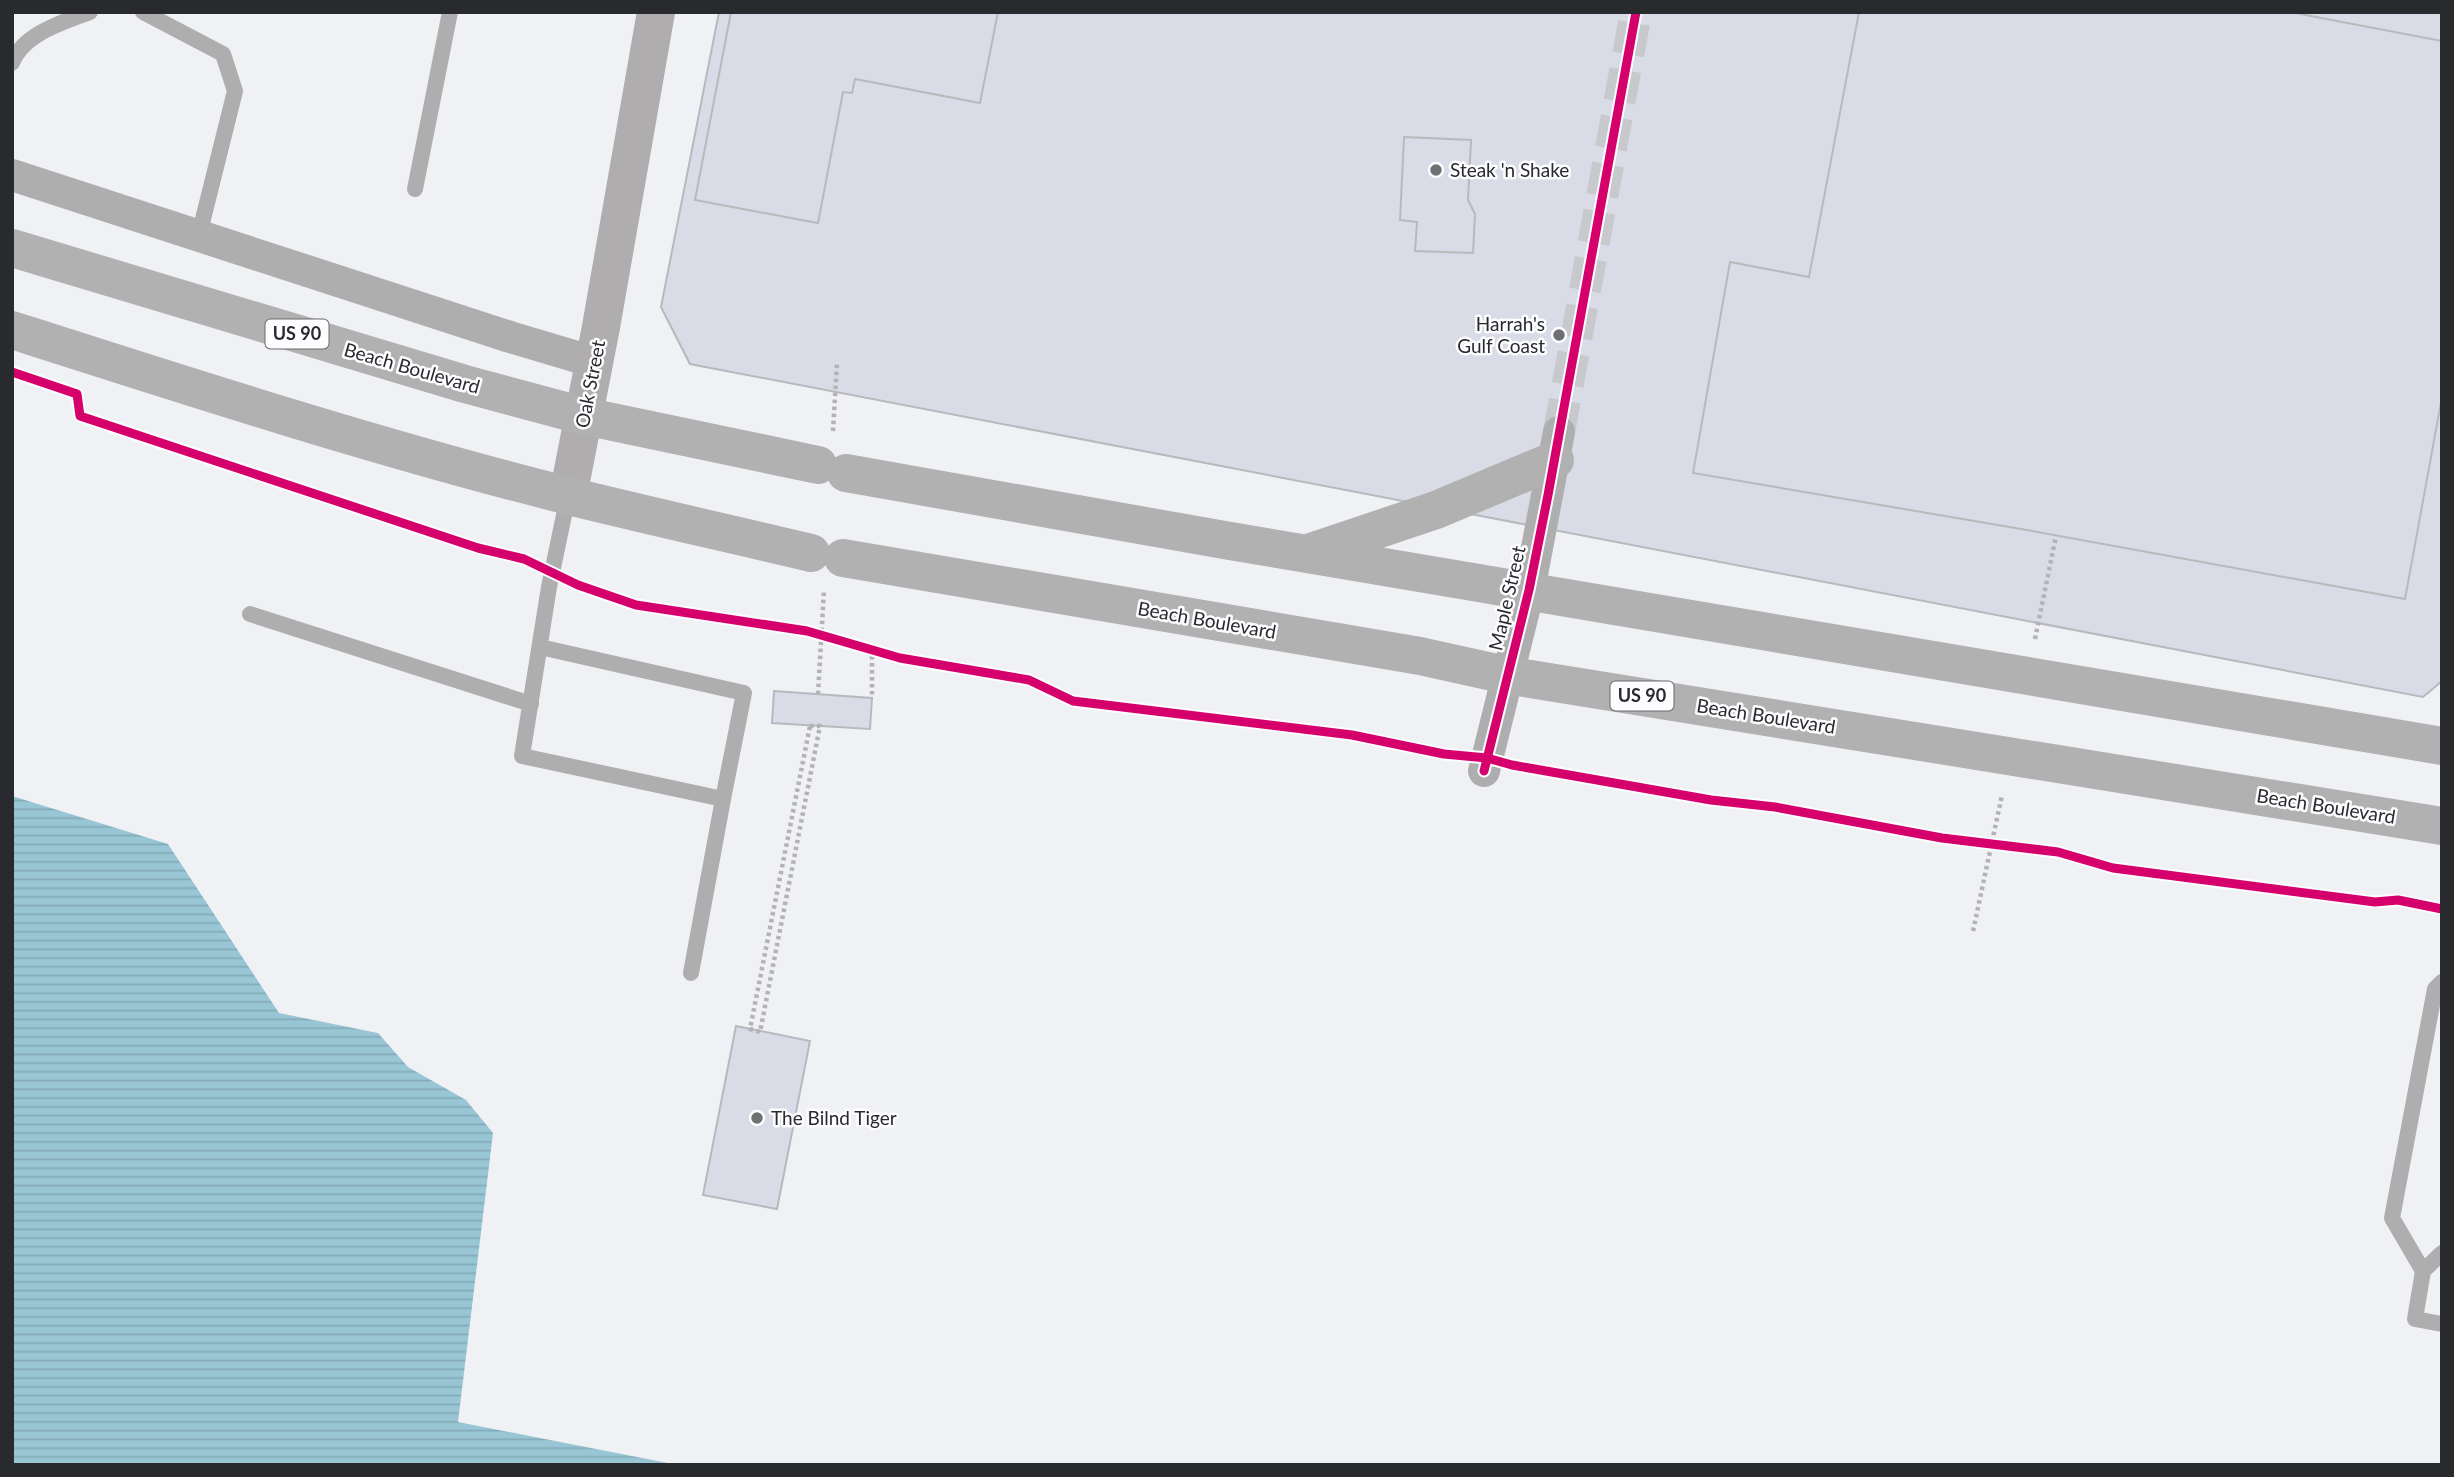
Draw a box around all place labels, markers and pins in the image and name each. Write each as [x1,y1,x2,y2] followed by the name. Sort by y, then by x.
[1450,158,1569,181] place label: Steak 'n Shake
[1428,162,1444,178] marker: Steak 'n Shake
[1457,312,1545,357] place label: Harrah's Gulf Coast
[1551,327,1567,343] marker: Harrah's Gulf Coast
[771,1106,897,1129] place label: The Bilnd Tiger
[749,1110,765,1126] marker: The Bilnd Tiger

